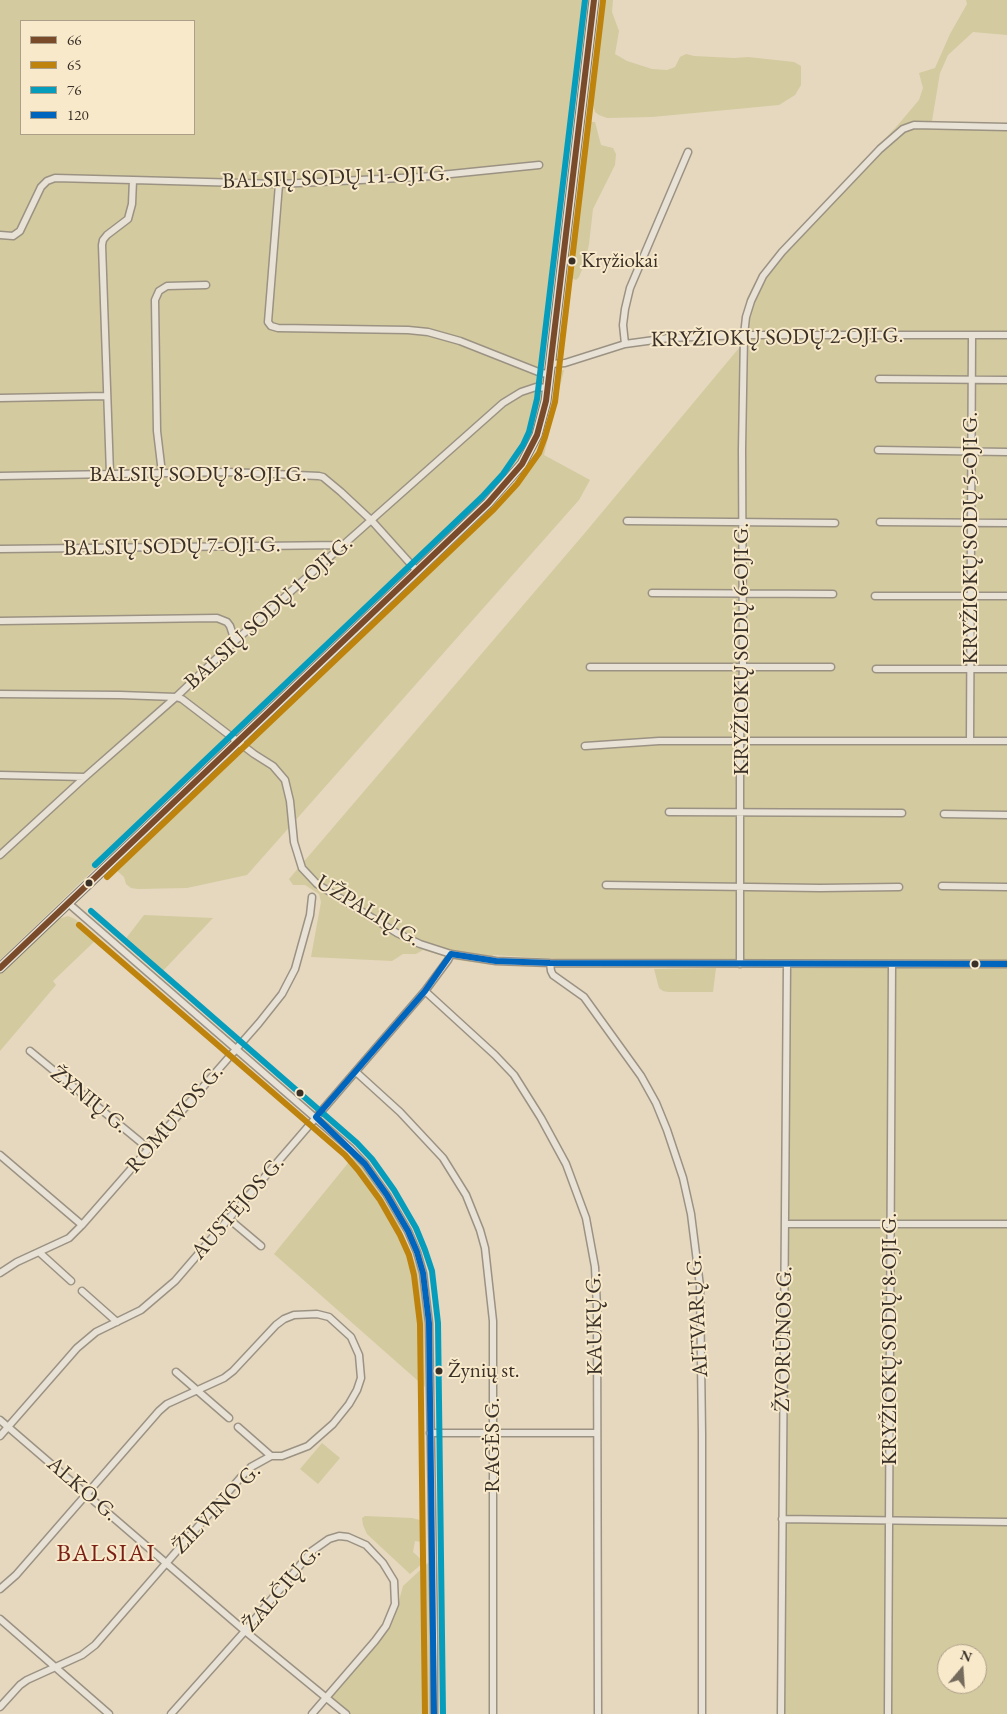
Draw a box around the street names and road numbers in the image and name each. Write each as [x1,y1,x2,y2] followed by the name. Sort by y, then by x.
[222,161,450,195] street label: BALSIŲ SODŲ 11-OJI G.
[650,323,904,353] street label: KRYŽIOKŲ SODŲ 2-OJI G.
[958,412,984,664] street label: KRYŽIOKŲ SODŲ 5-OJI G.
[89,462,307,488] street label: BALSIŲ SODŲ 8-OJI G.
[729,523,755,775] street label: KRYŽIOKŲ SODŲ 6-OJI G.
[179,530,359,696] street label: BALSIŲ SODŲ 1-OJI G.
[63,532,281,562] street label: BALSIŲ SODŲ 7-OJI G.
[311,870,425,952] street label: UŽPALIŲ G.
[121,1059,229,1179] street label: ROMUVOS G.
[45,1061,133,1139] street label: ŽYNIŲ G.
[186,1151,290,1265] street label: AUSTĖJOS G.
[877,1213,903,1465] street label: KRYŽIOKŲ SODŲ 8-OJI G.
[682,1254,714,1378] street label: AITVARŲ G.
[770,1266,798,1412] street label: ŽVORŪNOS G.
[581,1272,609,1376] street label: KAUKŲ G.
[480,1397,506,1493] street label: RAGĖS G.
[41,1451,123,1527] street label: ALKO G.
[167,1458,267,1560] street label: ŽILVINO G.
[237,1540,327,1638] street label: ŽALČIŲ G.

